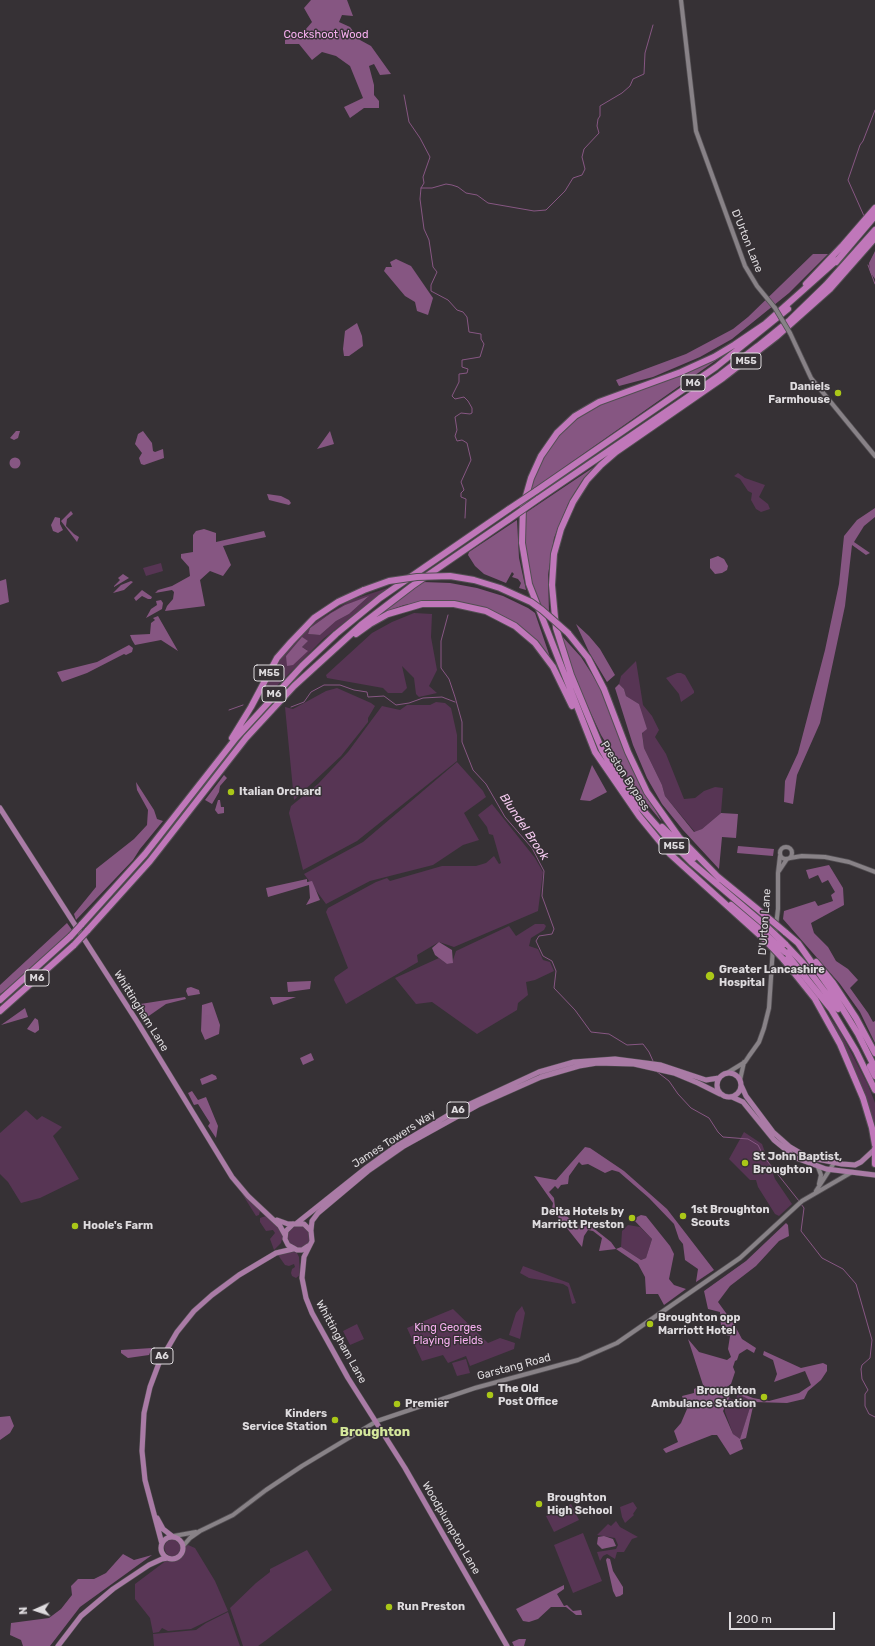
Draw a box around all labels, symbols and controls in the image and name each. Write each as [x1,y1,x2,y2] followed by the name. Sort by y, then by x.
[284,28,368,42] park label: Cockshoot Wood
[728,207,766,275] street label: D'Urton Lane
[731,353,761,369] road number: M55
[681,375,705,391] road number: M6
[768,380,830,406] place label: Daniels Farmhouse
[833,388,843,398] marker: Daniels Farmhouse
[254,665,284,681] road number: M55
[262,686,286,702] road number: M6
[598,739,652,813] street label: Preston Bypass
[239,785,321,799] place label: Italian Orchard
[226,787,236,797] marker: Italian Orchard
[496,791,552,863] water label: Blundel Brook
[659,838,689,854] road number: M55
[756,888,774,956] street label: D'Urton Lane
[719,963,825,989] place label: Greater Lancashire Hospital
[111,968,171,1054] street label: Whittingham Lane
[25,970,49,986] road number: M6
[704,970,716,982] marker: Greater Lancashire Hospital
[447,1102,469,1118] road number: A6
[350,1107,438,1171] street label: James Towers Way
[753,1150,842,1176] place label: St John Baptist, Broughton
[740,1158,750,1168] marker: St John Baptist, Broughton
[691,1203,769,1229] place label: 1st Broughton Scouts
[532,1205,624,1231] place label: Delta Hotels by Marriott Preston
[678,1211,688,1221] marker: 1st Broughton Scouts
[627,1213,637,1223] marker: Delta Hotels by Marriott Preston
[83,1219,153,1233] place label: Hoole's Farm
[70,1221,80,1231] marker: Hoole's Farm
[313,1298,369,1386] street label: Whittingham Lane
[658,1311,740,1337] place label: Broughton opp Marriott Hotel
[645,1319,655,1329] marker: Broughton opp Marriott Hotel
[413,1321,483,1347] park label: King Georges Playing Fields
[151,1348,173,1364] road number: A6
[476,1351,552,1383] street label: Garstang Road
[498,1382,558,1408] place label: The Old Post Office
[651,1384,756,1410] place label: Broughton Ambulance Station
[485,1390,495,1400] marker: The Old Post Office
[759,1392,769,1402] marker: Broughton Ambulance Station
[405,1397,449,1411] place label: Premier
[392,1399,402,1409] marker: Premier
[242,1407,327,1433] place label: Kinders Service Station
[330,1415,340,1425] marker: Kinders Service Station
[340,1424,410,1440] district label: Broughton
[419,1479,483,1577] street label: Woodplumpton Lane
[547,1491,612,1517] place label: Broughton High School
[534,1499,544,1509] marker: Broughton High School
[16,1590,56,1630] north arrow
[397,1600,465,1614] place label: Run Preston
[384,1602,394,1612] marker: Run Preston
[731,1604,837,1630] scale bar
[17,1606,30,1615] text: N
[736,1612,772,1626] text: 200 m

